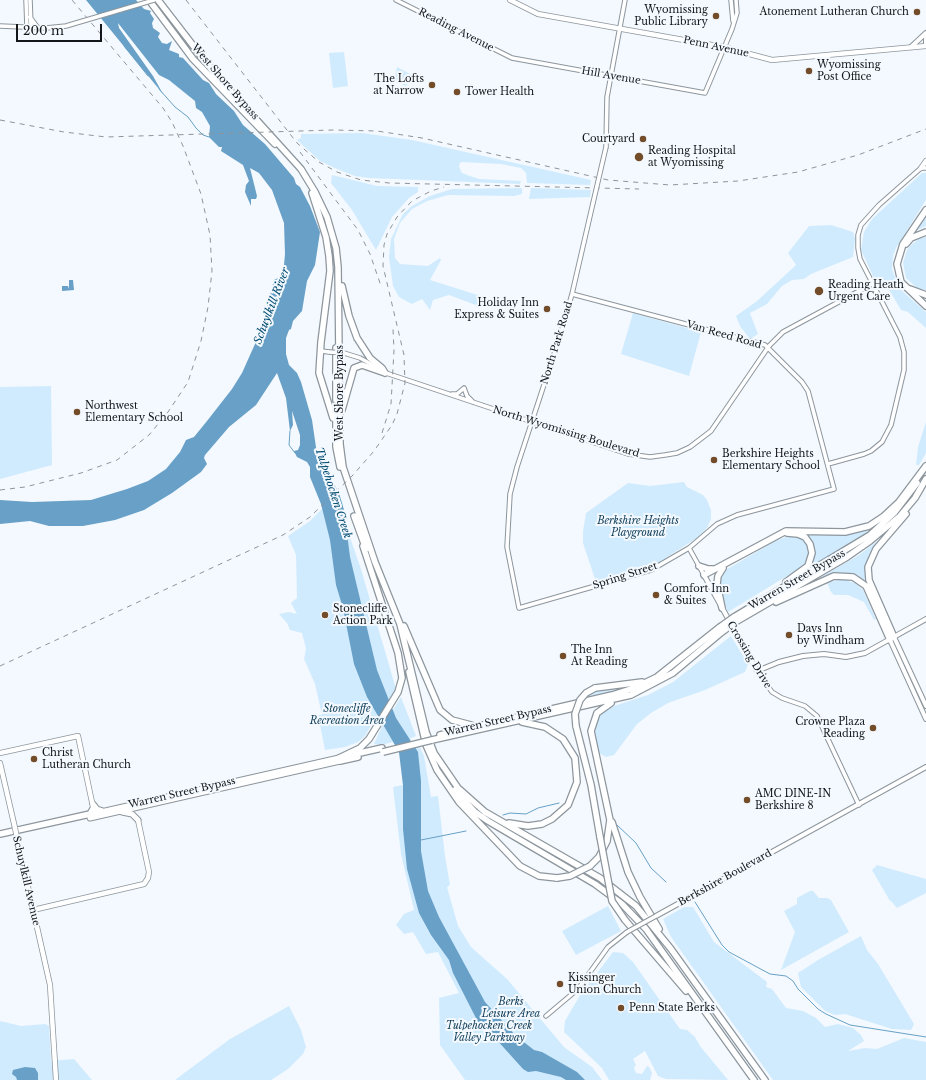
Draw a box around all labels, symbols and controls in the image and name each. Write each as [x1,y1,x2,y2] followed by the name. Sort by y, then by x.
[634,4,708,28] place label: Wyomissing Public Library
[416,6,496,54] street label: Reading Avenue
[759,6,909,18] place label: Atonement Lutheran Church
[912,7,922,17] marker: Atonement Lutheran Church
[711,11,721,21] marker: Wyomissing Public Library
[18,16,104,42] scale bar
[23,23,64,38] text: 200 m
[682,34,750,60] street label: Penn Avenue
[189,42,261,122] street label: West Shore Bypass
[817,59,881,82] place label: Wyomissing Post Office
[580,65,642,87] street label: Hill Avenue
[804,66,814,76] marker: Wyomissing Post Office
[373,73,424,96] place label: The Lofts at Narrow
[427,80,437,90] marker: The Lofts at Narrow
[465,86,534,98] place label: Tower Health
[452,87,462,97] marker: Tower Health
[582,133,635,145] place label: Courtyard
[638,134,648,144] marker: Courtyard
[648,145,736,168] place label: Reading Hospital at Wyomissing
[633,151,645,163] marker: Reading Hospital at Wyomissing
[251,266,293,346] water label: Schuylkill River
[828,279,904,302] place label: Reading Heath Urgent Care
[813,285,825,297] marker: Reading Heath Urgent Care
[454,297,539,320] place label: Holiday Inn Express & Suites
[539,300,575,386] street label: North Park Road
[542,304,552,314] marker: Holiday Inn Express & Suites
[685,319,763,351] street label: Van Reed Road
[334,345,346,441] street label: West Shore Bypass
[85,400,183,424] place label: Northwest Elementary School
[491,404,641,460] street label: North Wyomissing Boulevard
[72,407,82,417] marker: Northwest Elementary School
[312,446,354,540] water label: Tulpehocken Creek
[722,448,820,472] place label: Berkshire Heights Elementary School
[709,455,719,465] marker: Berkshire Heights Elementary School
[597,515,679,538] park label: Berkshire Heights Playground
[747,547,847,613] street label: Warren Street Bypass
[591,560,659,592] street label: Spring Street
[664,583,729,606] place label: Comfort Inn & Suites
[651,590,661,600] marker: Comfort Inn & Suites
[333,603,393,626] place label: Stonecliffe Action Park
[320,610,330,620] marker: Stonecliffe Action Park
[724,619,774,691] street label: Crossing Drive
[797,623,864,646] place label: Days Inn by Windham
[784,630,794,640] marker: Days Inn by Windham
[571,644,627,668] place label: The Inn At Reading
[558,651,568,661] marker: The Inn At Reading
[310,703,384,726] park label: Stonecliffe Recreation Area
[443,703,553,739] street label: Warren Street Bypass
[795,716,865,740] place label: Crowne Plaza Reading
[868,723,878,733] marker: Crowne Plaza Reading
[42,747,131,770] place label: Christ Lutheran Church
[29,754,39,764] marker: Christ Lutheran Church
[127,775,237,811] street label: Warren Street Bypass
[755,788,831,812] place label: AMC DINE-IN Berkshire 8
[742,795,752,805] marker: AMC DINE-IN Berkshire 8
[10,835,42,927] street label: Schuylkill Avenue
[676,847,774,909] street label: Berkshire Boulevard
[568,972,641,996] place label: Kissinger Union Church
[555,979,565,989] marker: Kissinger Union Church
[482,996,540,1020] park label: Berks Leisure Area
[629,1002,715,1014] place label: Penn State Berks
[616,1003,626,1013] marker: Penn State Berks
[446,1020,532,1044] park label: Tulpehocken Creek Valley Parkway

